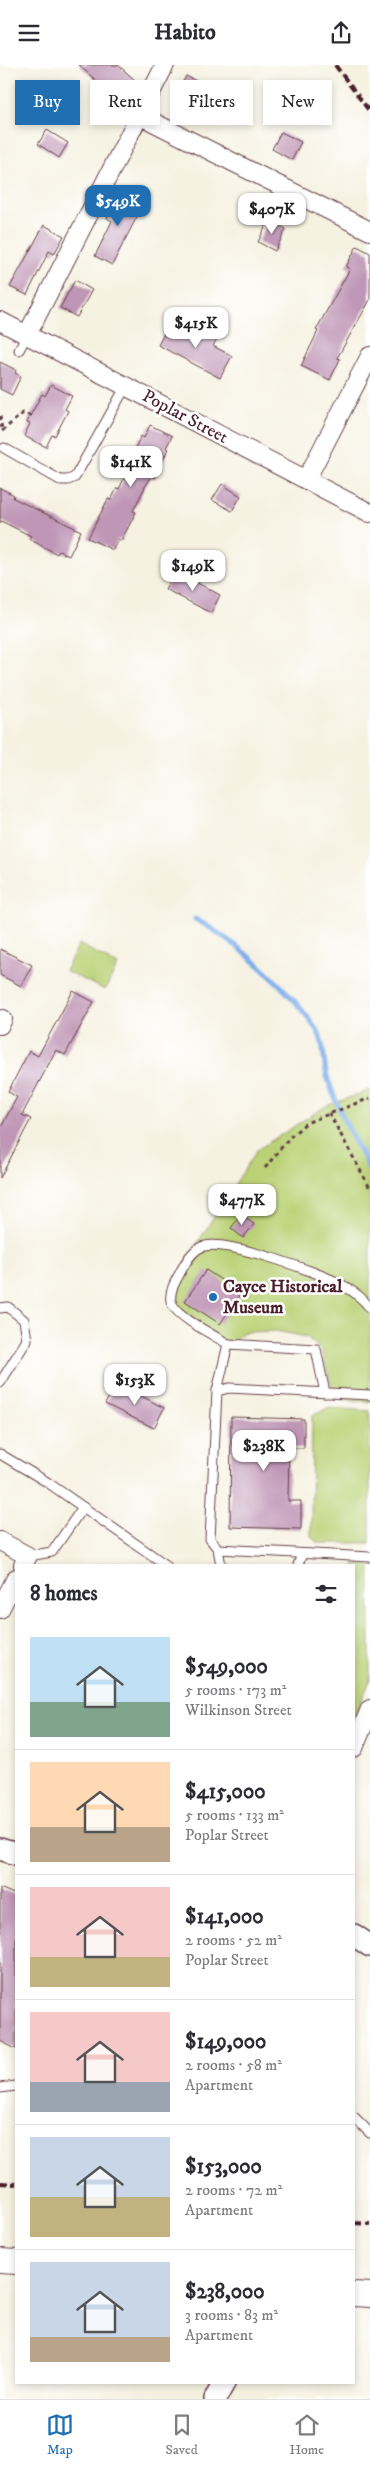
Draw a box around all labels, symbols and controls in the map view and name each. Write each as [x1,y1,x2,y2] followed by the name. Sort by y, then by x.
[15,19,43,47] icon: menu
[154,19,216,46] text: Habito
[327,19,355,47] icon: share
[15,80,80,125] chip: Buy
[90,80,160,125] chip: Rent
[170,80,253,125] chip: Filters
[263,80,332,125] chip: New
[83,185,153,227] pin: $549K
[96,191,140,211] text: $549K
[237,193,307,235] pin: $407K
[249,199,295,219] text: $407K
[161,307,231,349] pin: $415K
[175,313,217,333] text: $415K
[138,385,232,449] street label: Poplar Street
[96,445,166,488] pin: $141K
[111,452,151,472] text: $141K
[158,549,228,592] pin: $149K
[171,556,215,576] text: $149K
[207,1183,277,1226] pin: $477K
[219,1190,265,1210] text: $477K
[223,1276,343,1319] place label: Cayce Historical Museum
[207,1291,219,1303] marker: Cayce Historical Museum
[100,1363,170,1406] pin: $153K
[115,1370,155,1390] text: $153K
[229,1429,299,1472] pin: $238K
[243,1436,285,1456] text: $238K
[312,1580,340,1608] icon: filters
[30,1581,98,1607] text: 8 homes
[185,1654,268,1680] text: $549,000
[70,1657,130,1717] icon: home
[185,1680,286,1700] text: 5 rooms · 173 m²
[185,1700,292,1720] text: Wilkinson Street
[185,1779,265,1805] text: $415,000
[70,1782,130,1842] icon: home
[185,1805,284,1825] text: 5 rooms · 133 m²
[185,1825,269,1845] text: Poplar Street
[185,1904,264,1930] text: $141,000
[70,1907,130,1967] icon: home
[185,1930,282,1950] text: 2 rooms · 52 m²
[185,1950,269,1970] text: Poplar Street
[185,2029,266,2055] text: $149,000
[70,2032,130,2092] icon: home
[185,2055,282,2075] text: 2 rooms · 58 m²
[185,2075,253,2095] text: Apartment
[185,2154,262,2180] text: $153,000
[70,2157,130,2217] icon: home
[185,2180,282,2200] text: 2 rooms · 72 m²
[185,2200,253,2220] text: Apartment
[185,2279,265,2305] text: $238,000
[70,2282,130,2342] icon: home
[185,2305,278,2325] text: 3 rooms · 83 m²
[185,2325,253,2345] text: Apartment
[46,2411,74,2459] tab: Map
[166,2411,198,2459] tab: Saved
[289,2411,324,2459] tab: Home

